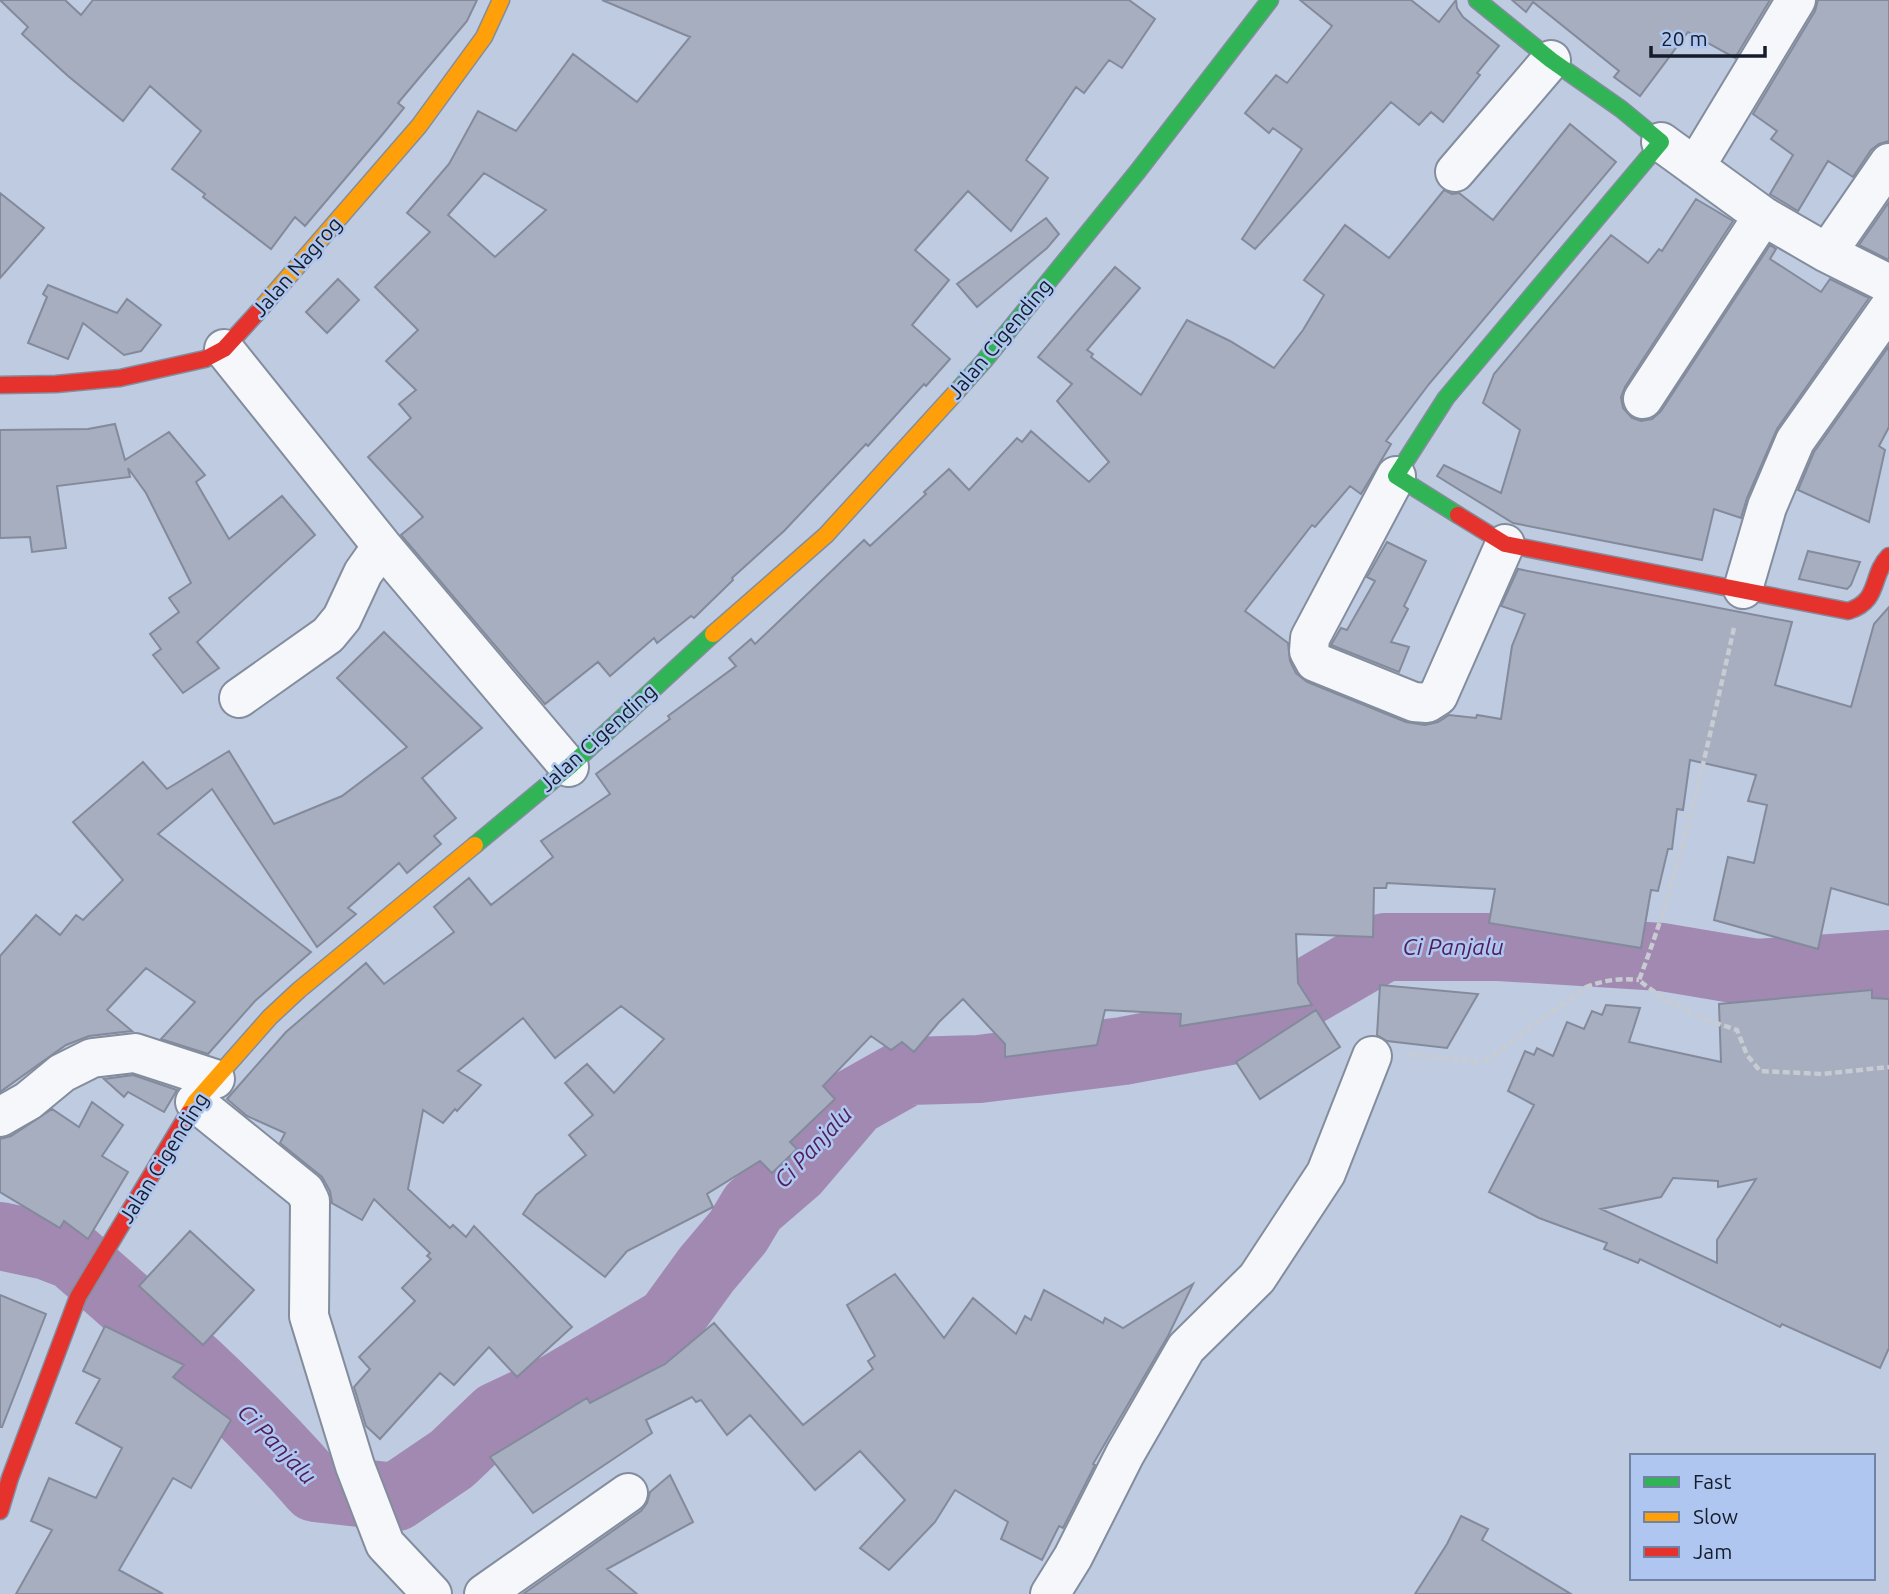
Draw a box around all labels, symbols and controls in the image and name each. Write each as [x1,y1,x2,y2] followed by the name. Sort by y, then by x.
[1651,14,1765,58] scale bar
[1661,26,1708,50] text: 20 m
[246,212,346,321] street label: Jalan Nagrog
[942,273,1056,403] street label: Jalan Cigending
[534,678,661,796] street label: Jalan Cigending
[1402,934,1504,959] water label: Ci Panjalu
[113,1088,213,1227] street label: Jalan Cigending
[769,1101,856,1192] water label: Ci Panjalu
[233,1399,321,1489] water label: Ci Panjalu
[1630,1454,1875,1580] legend
[1693,1469,1731,1493] text: Fast
[1693,1504,1738,1528] text: Slow
[1693,1539,1732,1563] text: Jam

